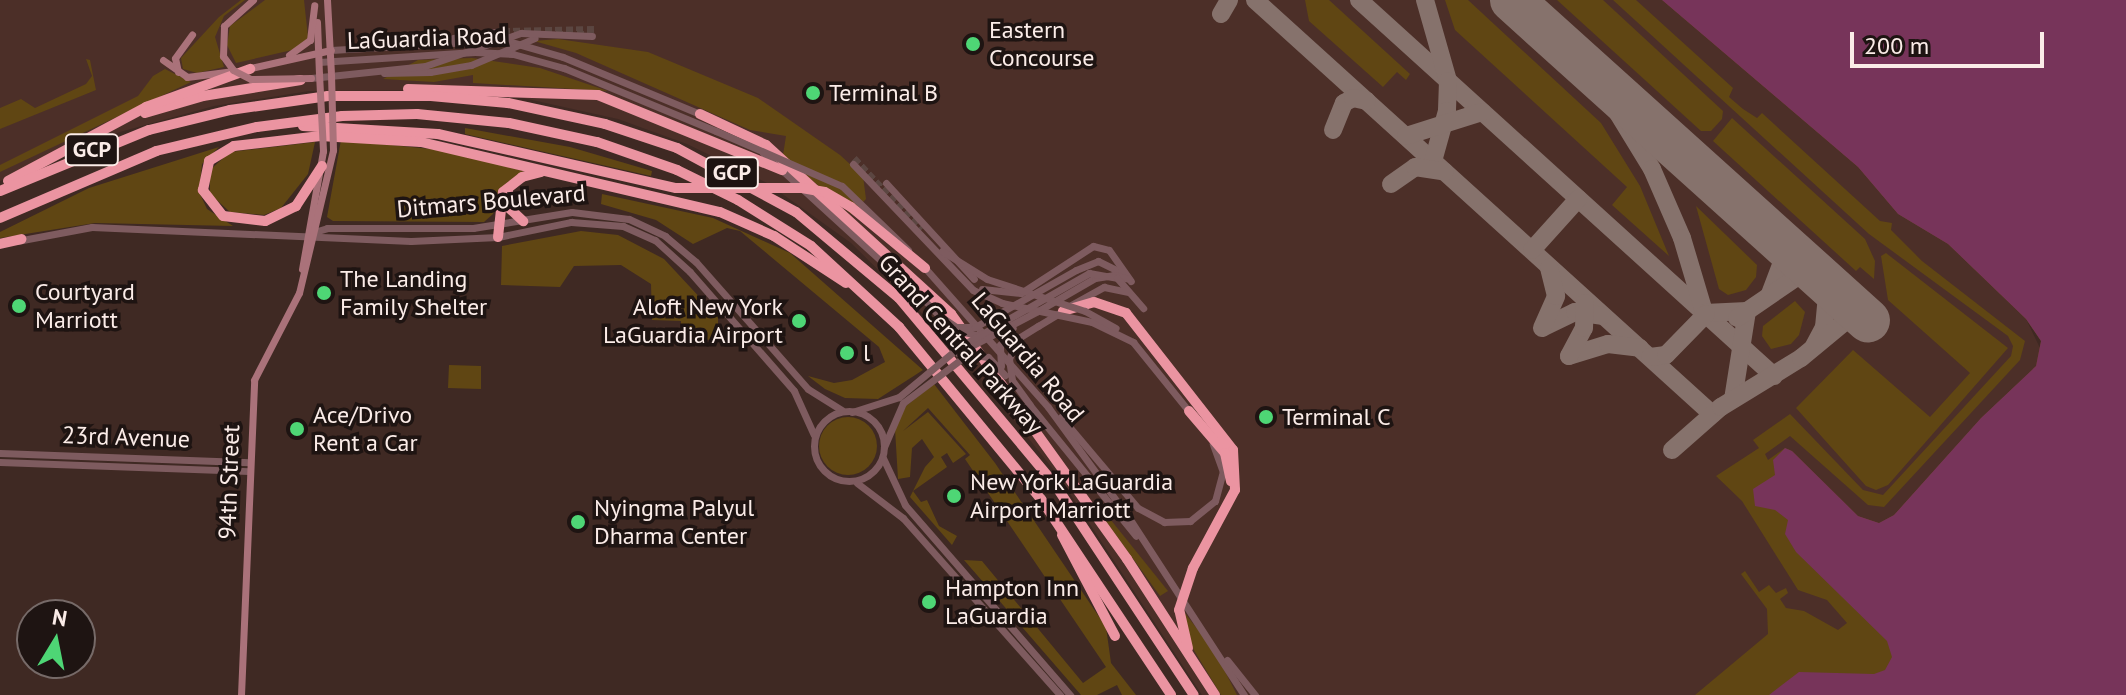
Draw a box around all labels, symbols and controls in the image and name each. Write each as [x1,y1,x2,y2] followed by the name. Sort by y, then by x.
[989,16,1094,72] place label: Eastern Concourse
[1854,16,2048,66] scale bar
[347,21,507,55] street label: LaGuardia Road
[1864,30,1929,61] text: 200 m
[964,35,982,53] marker: Eastern Concourse
[829,79,938,107] place label: Terminal B
[804,84,822,102] marker: Terminal B
[64,132,120,168] road number: GCP
[704,155,760,191] road number: GCP
[395,178,587,224] street label: Ditmars Boulevard
[873,248,1049,440] street label: Grand Central Parkway
[340,265,488,321] place label: The Landing Family Shelter
[35,278,135,334] place label: Courtyard Marriott
[315,284,333,302] marker: The Landing Family Shelter
[966,286,1090,428] street label: LaGuardia Road
[602,293,783,349] place label: Aloft New York LaGuardia Airport
[10,297,28,315] marker: Courtyard Marriott
[790,312,808,330] marker: Aloft New York LaGuardia Airport
[863,339,870,367] place label: l
[838,344,856,362] marker: l
[313,401,418,457] place label: Ace/Drivo Rent a Car
[1282,403,1391,431] place label: Terminal C
[1257,408,1275,426] marker: Terminal C
[61,420,191,454] street label: 23rd Avenue
[288,420,306,438] marker: Ace/Drivo Rent a Car
[213,424,245,540] street label: 94th Street
[970,468,1175,524] place label: New York LaGuardia Airport Marriott
[945,487,963,505] marker: New York LaGuardia Airport Marriott
[594,494,754,550] place label: Nyingma Palyul Dharma Center
[569,513,587,531] marker: Nyingma Palyul Dharma Center
[945,574,1079,630] place label: Hampton Inn LaGuardia
[920,593,938,611] marker: Hampton Inn LaGuardia
[16,599,96,679] north arrow
[50,602,69,632] text: N

